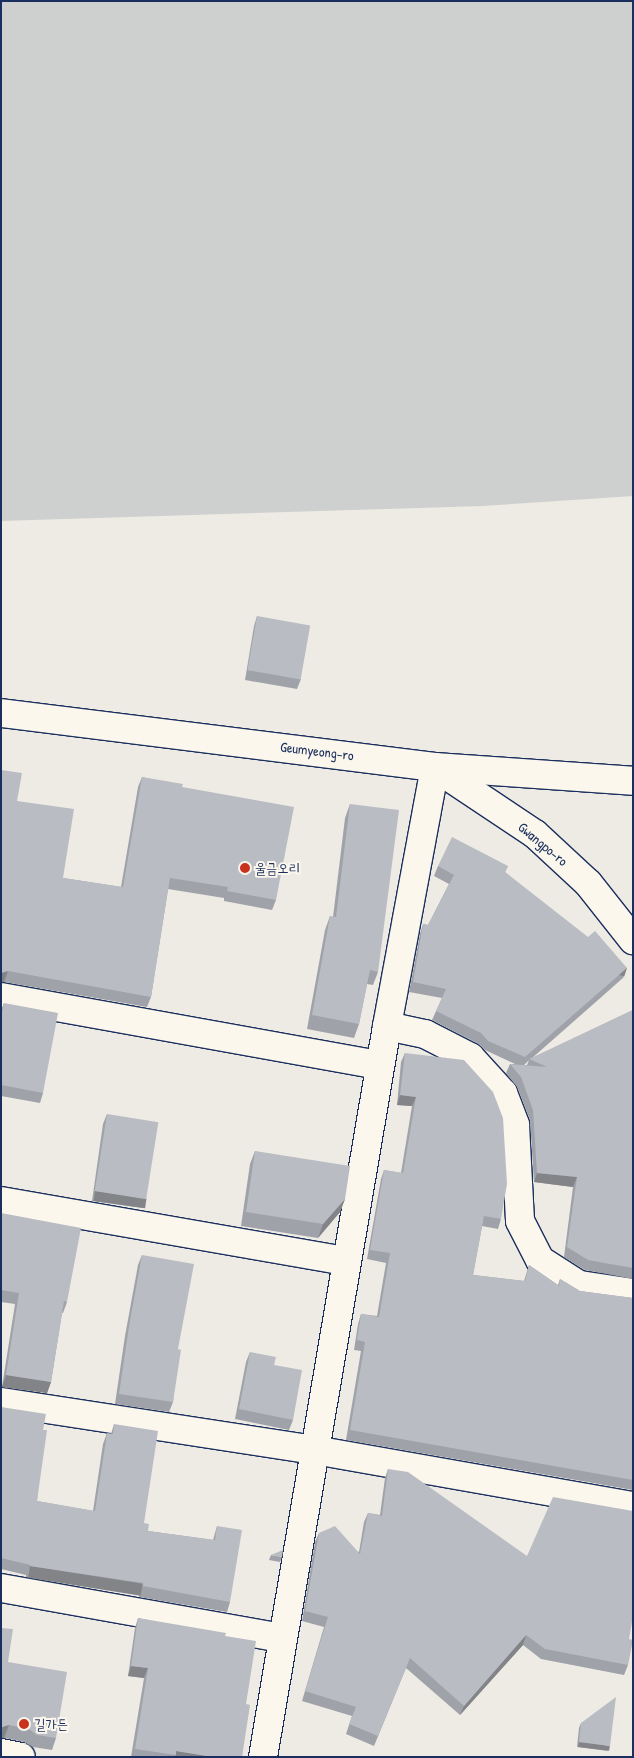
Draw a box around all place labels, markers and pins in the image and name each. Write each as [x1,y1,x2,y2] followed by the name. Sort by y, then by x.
[255,860,300,876] place label: 울금오리
[239,862,251,874] marker: 울금오리
[34,1716,68,1732] place label: 길가든
[18,1718,30,1730] marker: 길가든

